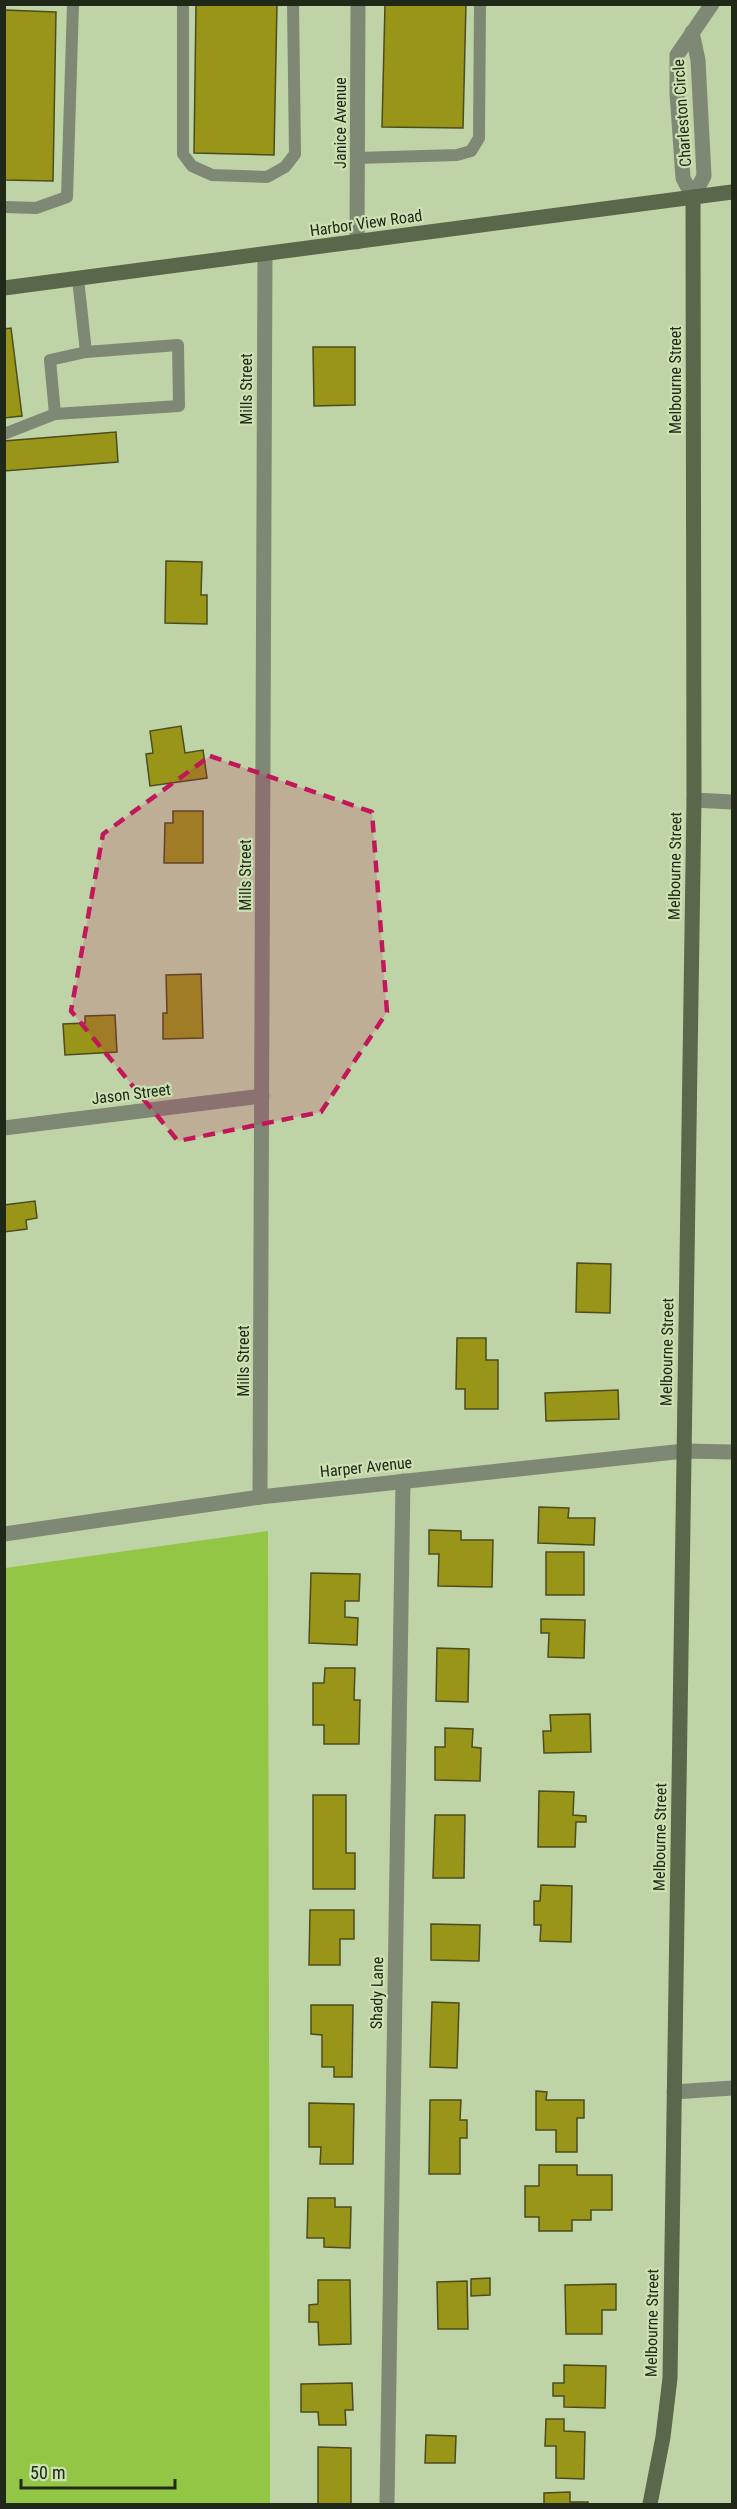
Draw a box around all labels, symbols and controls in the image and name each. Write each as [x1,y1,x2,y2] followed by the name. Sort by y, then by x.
[669,59,695,167] street label: Charleston Circle
[331,77,350,169] street label: Janice Avenue
[309,206,423,240] street label: Harbor View Road
[666,326,685,434] street label: Melbourne Street
[237,353,256,425] street label: Mills Street
[665,811,685,920] street label: Melbourne Street
[236,839,255,911] street label: Mills Street
[90,1080,172,1108] street label: Jason Street
[657,1297,677,1406] street label: Melbourne Street
[234,1325,253,1397] street label: Mills Street
[319,1453,413,1481] street label: Harper Avenue
[650,1782,670,1891] street label: Melbourne Street
[367,1957,387,2029] street label: Shady Lane
[642,2268,662,2377] street label: Melbourne Street
[21,2452,176,2490] scale bar
[30,2462,65,2483] text: 50 m

